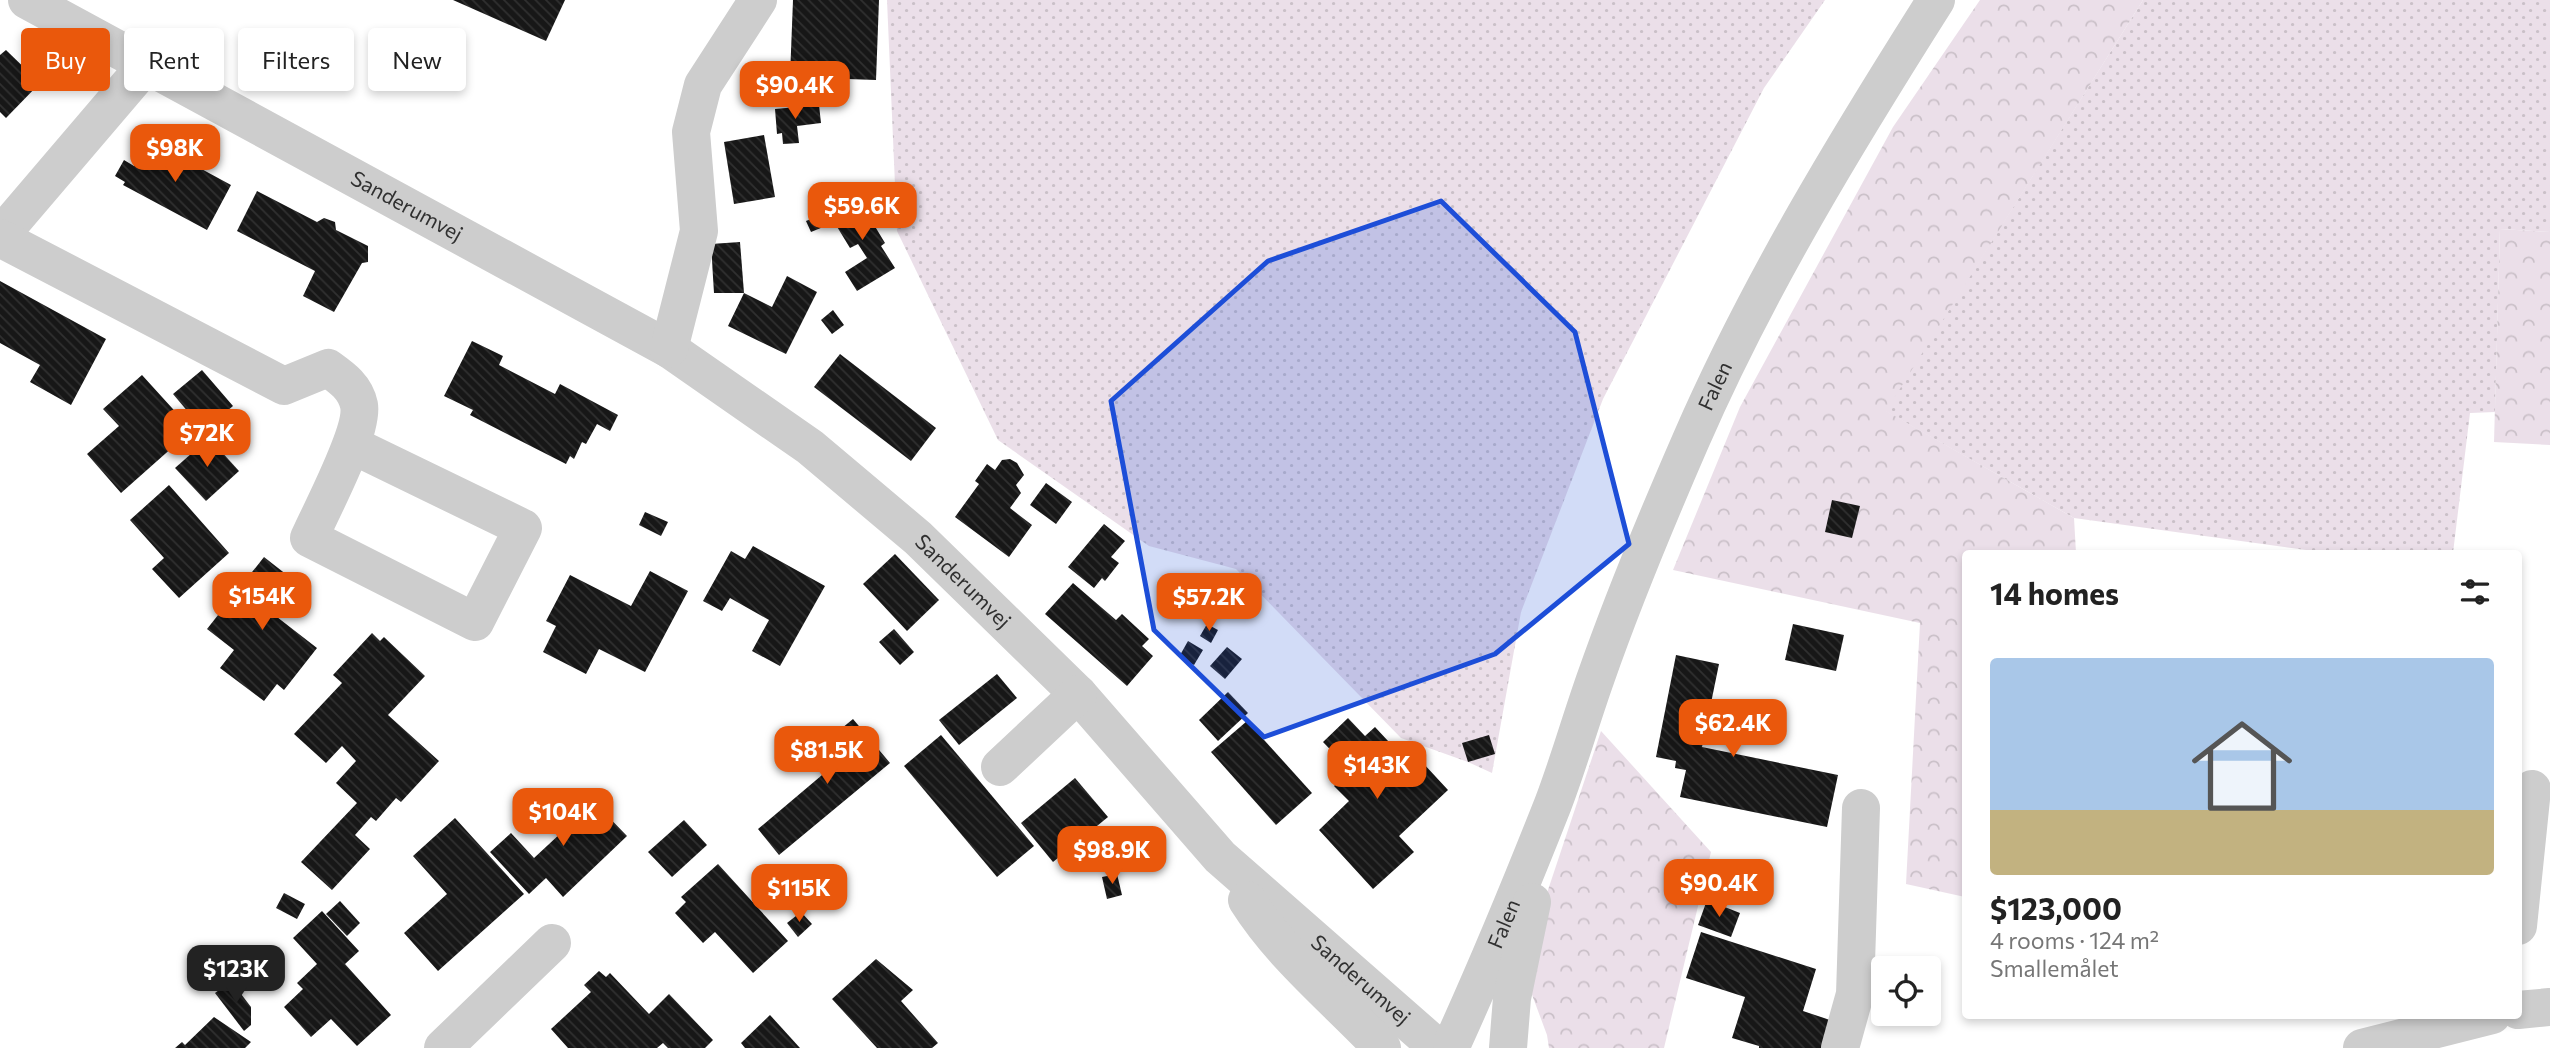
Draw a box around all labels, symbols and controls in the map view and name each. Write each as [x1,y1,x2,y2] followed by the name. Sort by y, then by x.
[21,28,110,91] chip: Buy
[124,28,224,91] chip: Rent
[238,28,354,91] chip: Filters
[368,28,466,91] chip: New
[738,61,852,121] pin: $90.4K
[756,70,834,98] text: $90.4K
[134,124,216,184] pin: $98K
[146,133,204,161] text: $98K
[347,164,468,246] street label: Sanderumvej
[805,182,919,242] pin: $59.6K
[824,191,900,219] text: $59.6K
[1692,357,1736,414] street label: Falen
[166,410,248,469] pin: $72K
[179,418,235,446] text: $72K
[911,528,1017,633] street label: Sanderumvej
[213,572,311,632] pin: $154K
[2456,573,2494,611] icon: filters
[1152,574,1266,633] pin: $57.2K
[1990,574,2119,611] text: 14 homes
[228,581,296,609] text: $154K
[1173,582,1245,610] text: $57.2K
[1676,700,1790,759] pin: $62.4K
[2179,703,2305,829] icon: home
[1695,708,1771,736] text: $62.4K
[770,726,884,786] pin: $81.5K
[790,735,864,763] text: $81.5K
[1328,742,1426,801] pin: $143K
[1343,750,1411,778] text: $143K
[514,788,612,848] pin: $104K
[528,797,598,825] text: $104K
[1055,826,1169,886] pin: $98.9K
[1073,835,1151,863] text: $98.9K
[1662,860,1776,919] pin: $90.4K
[750,864,848,924] pin: $115K
[1680,868,1758,896] text: $90.4K
[767,873,831,901] text: $115K
[1990,889,2122,926] text: $123,000
[1482,895,1524,952] street label: Falen
[1990,926,2159,954] text: 4 rooms · 124 m²
[1307,929,1416,1029] street label: Sanderumvej
[187,946,285,1005] pin: $123K
[203,954,269,982] text: $123K
[1990,954,2119,982] text: Smallemålet
[1871,956,1941,1026] map controls
[1871,956,1941,1026] button: locate

